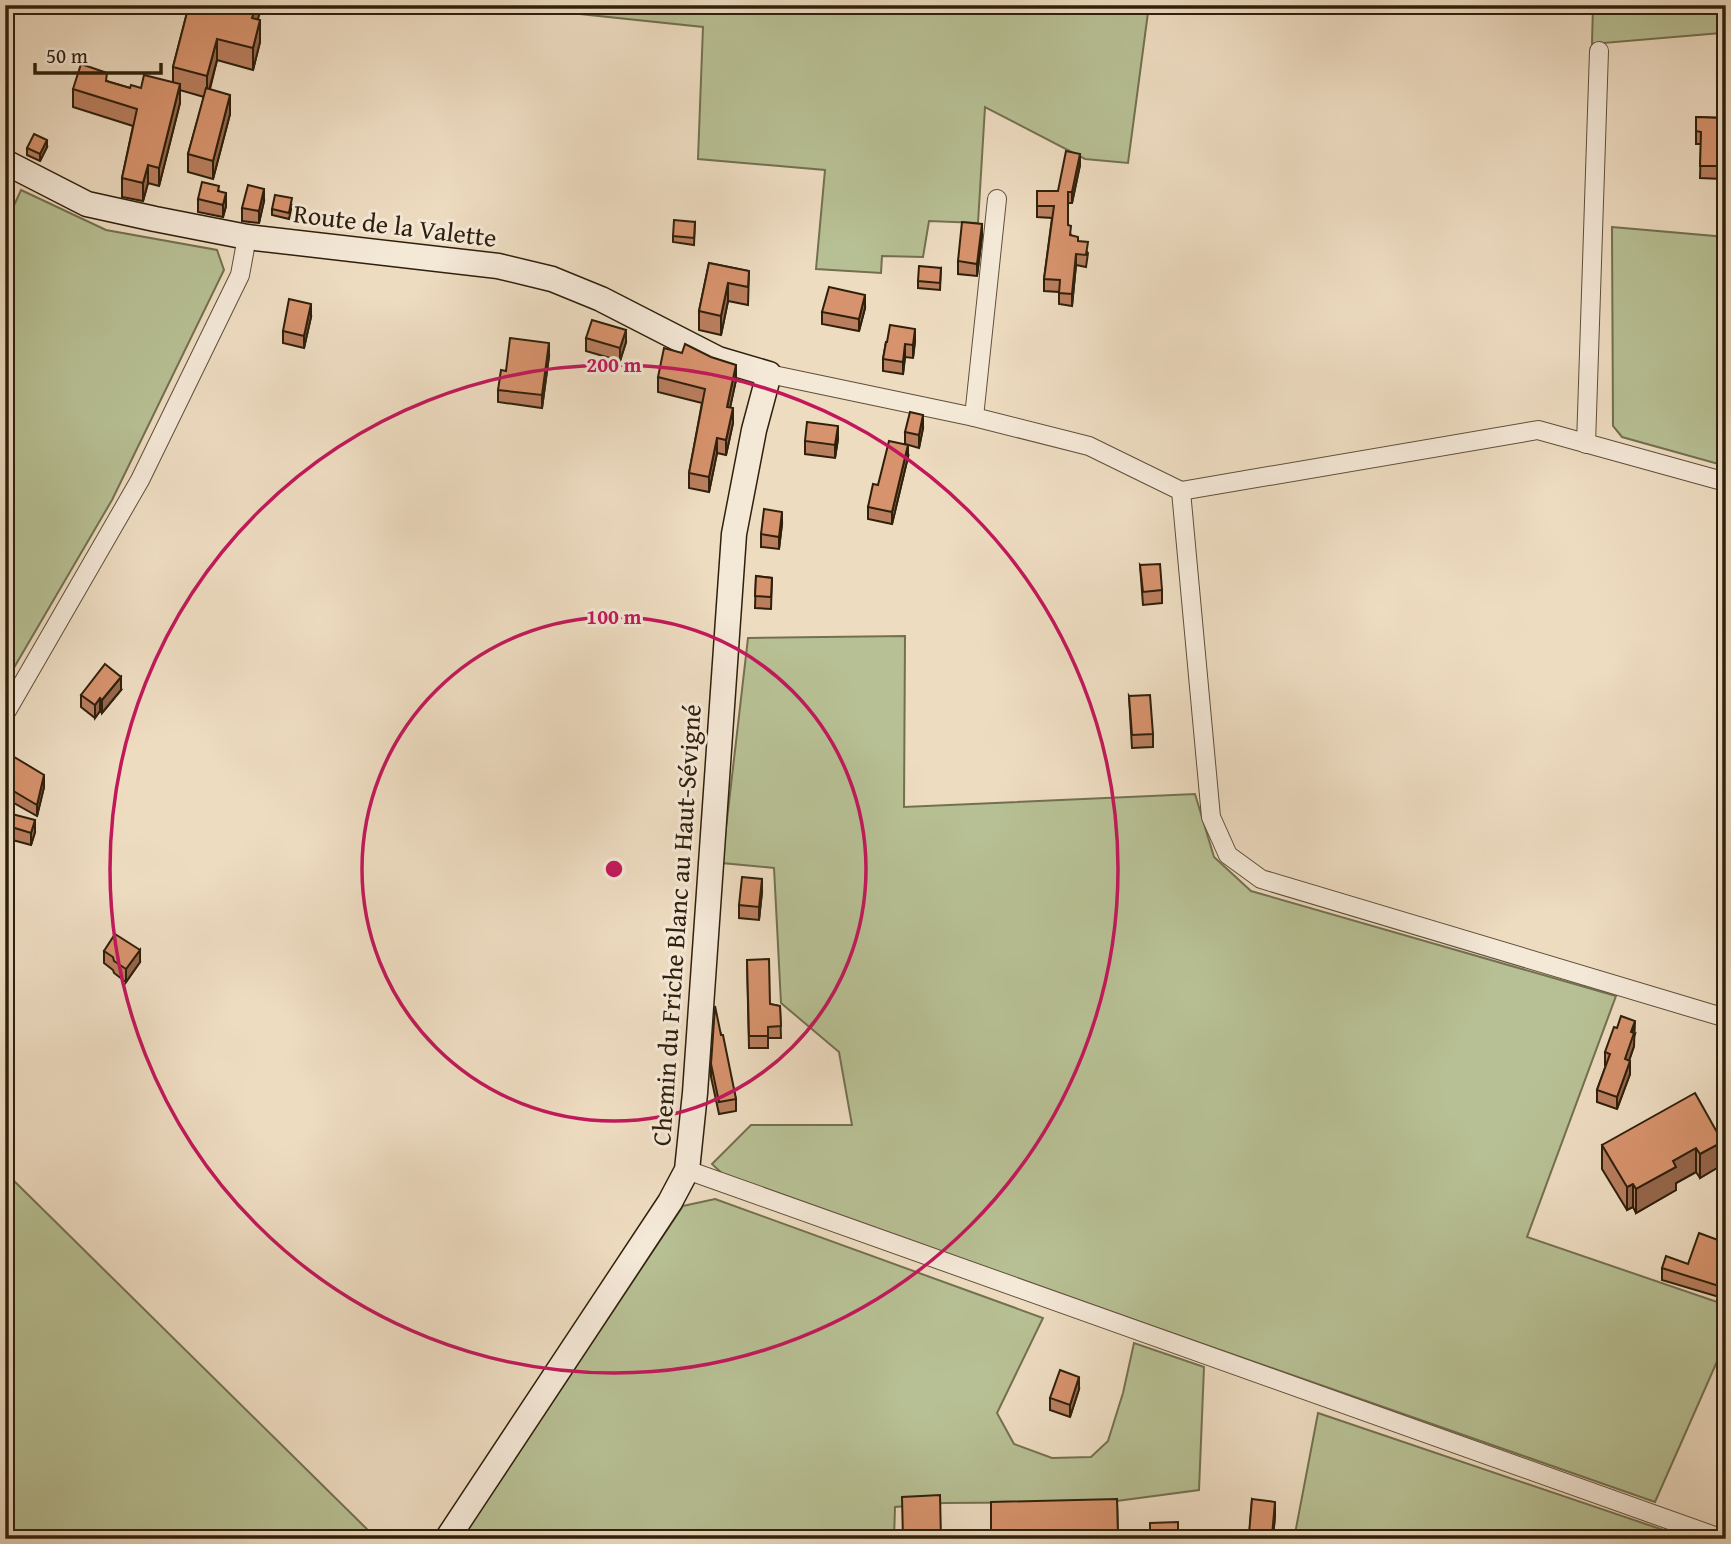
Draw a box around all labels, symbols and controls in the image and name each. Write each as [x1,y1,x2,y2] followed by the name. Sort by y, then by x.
[35,32,161,76] scale bar
[46,40,88,71] text: 50 m
[291,193,499,257] street label: Route de la Valette
[586,349,642,380] text: 200 m
[586,601,642,632] text: 100 m
[641,703,711,1147] street label: Chemin du Friche Blanc au Haut-Sévigné
[602,857,626,881] centre of rings

